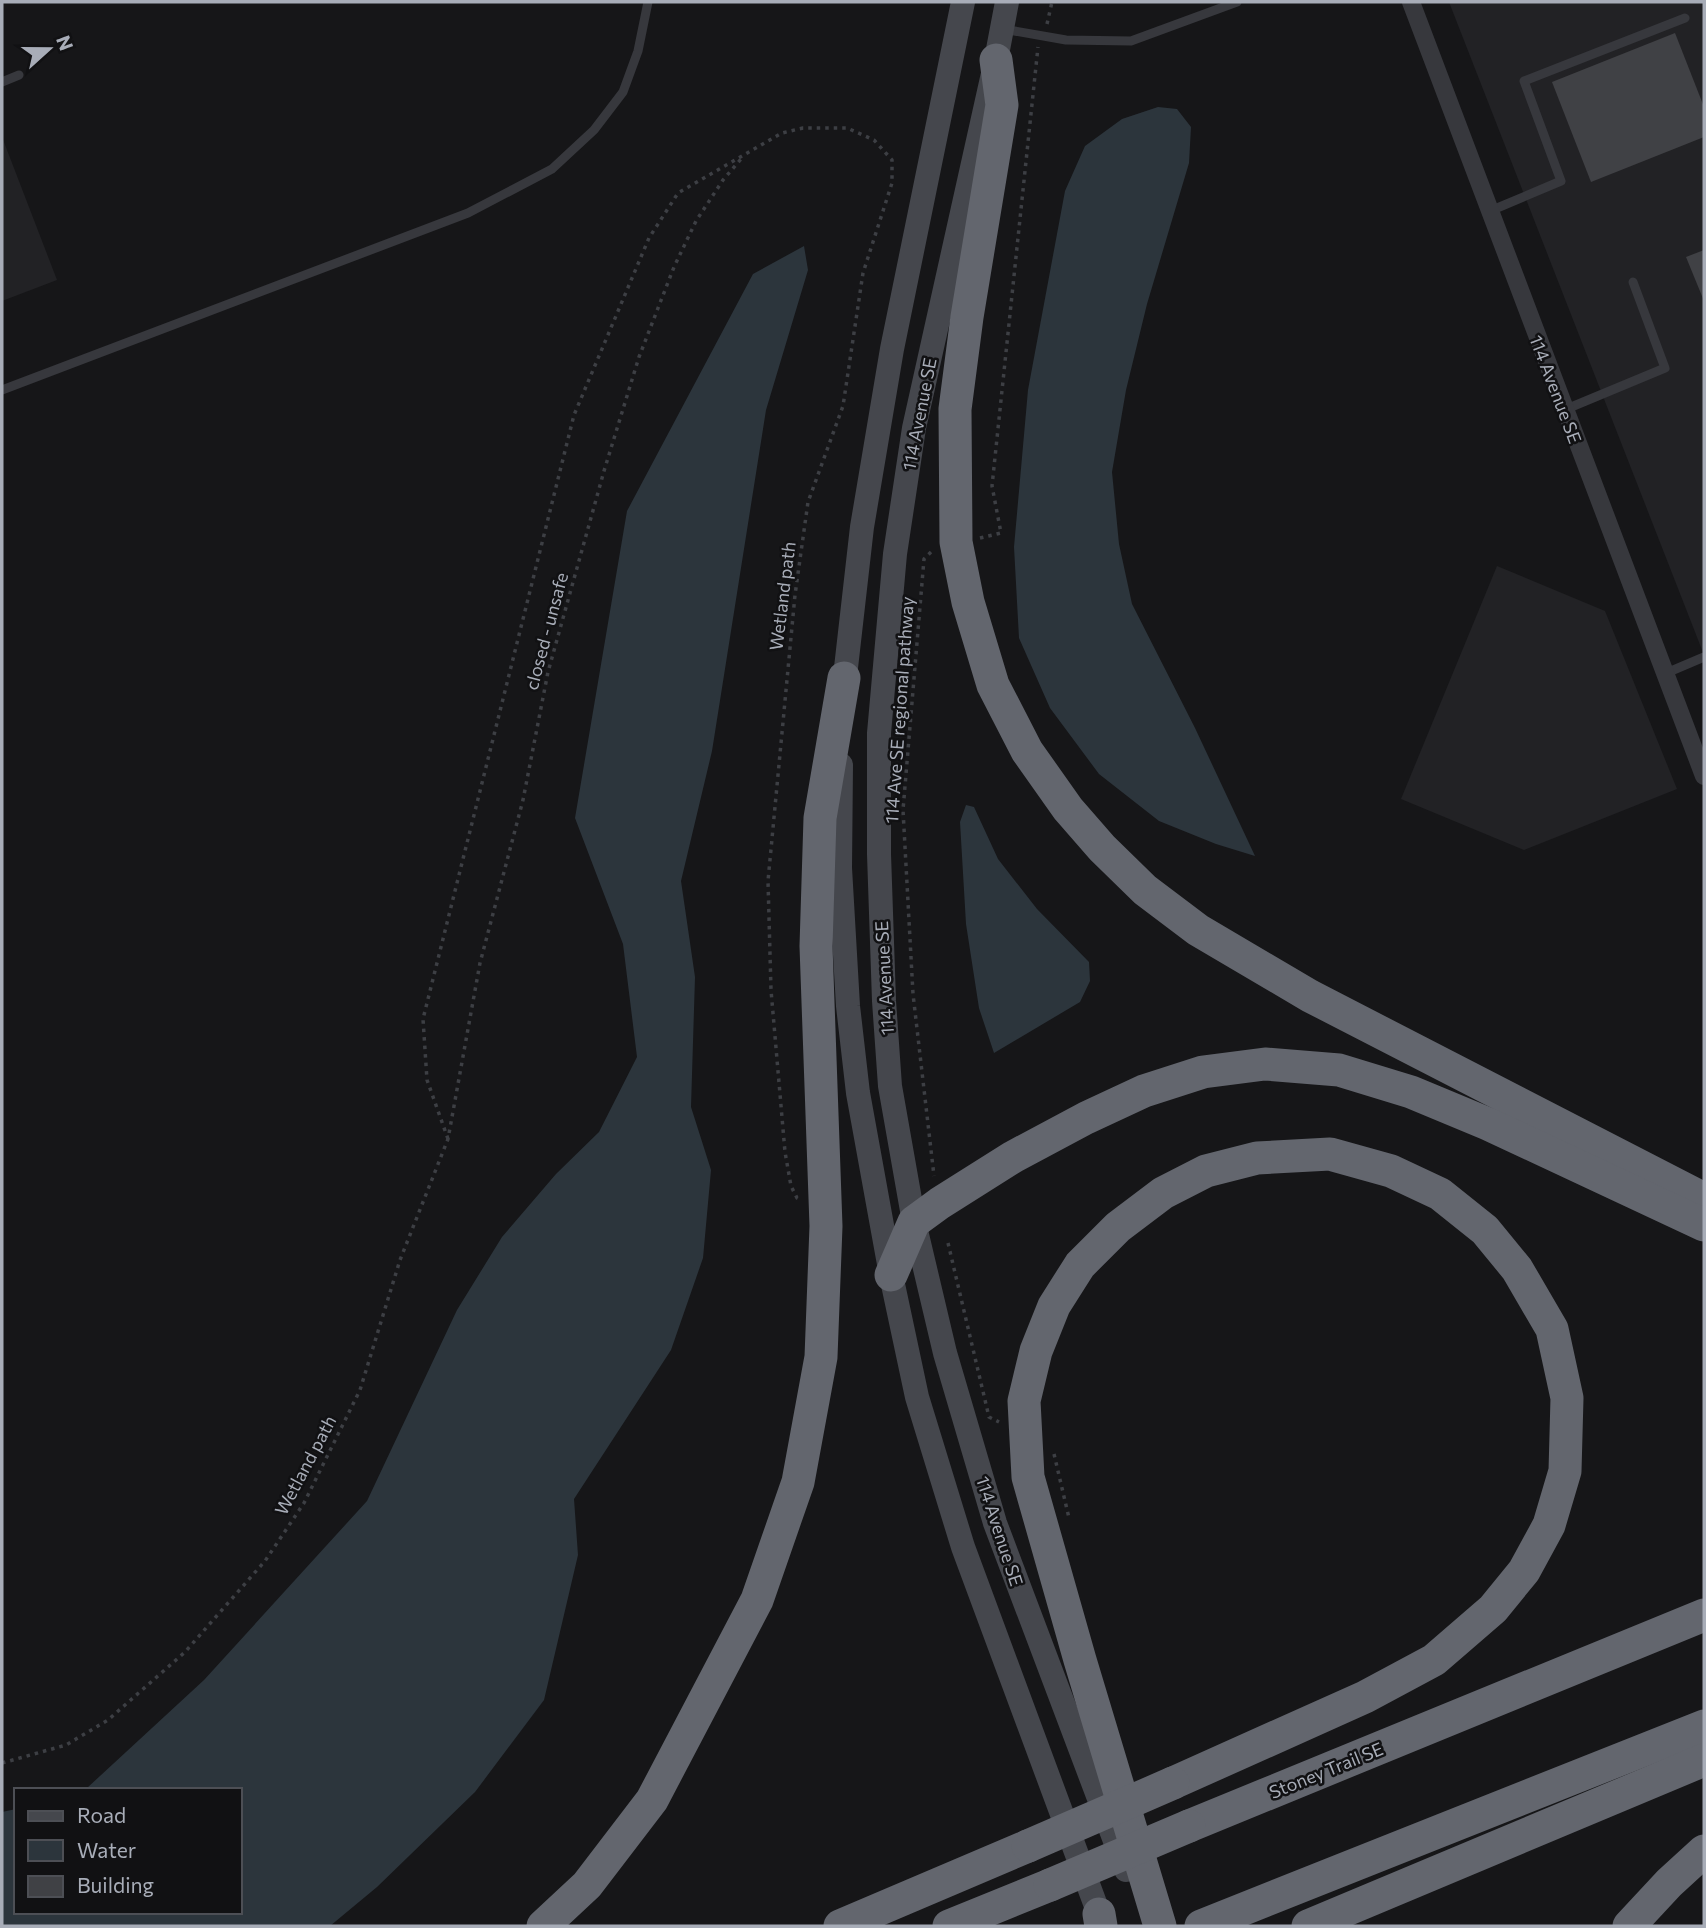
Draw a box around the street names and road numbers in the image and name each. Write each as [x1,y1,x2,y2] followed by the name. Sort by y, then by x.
[1525,332,1587,446] street label: 114 Avenue SE
[897,356,941,472] street label: 114 Avenue SE
[764,540,800,652] street label: Wetland path
[520,570,572,692] street label: closed - unsafe
[880,596,918,824] street label: 114 Ave SE regional pathway
[870,920,898,1036] street label: 114 Avenue SE
[270,1411,340,1519] street label: Wetland path
[972,1473,1028,1589] street label: 114 Avenue SE
[1266,1737,1386,1803] street label: Stoney Trail SE

